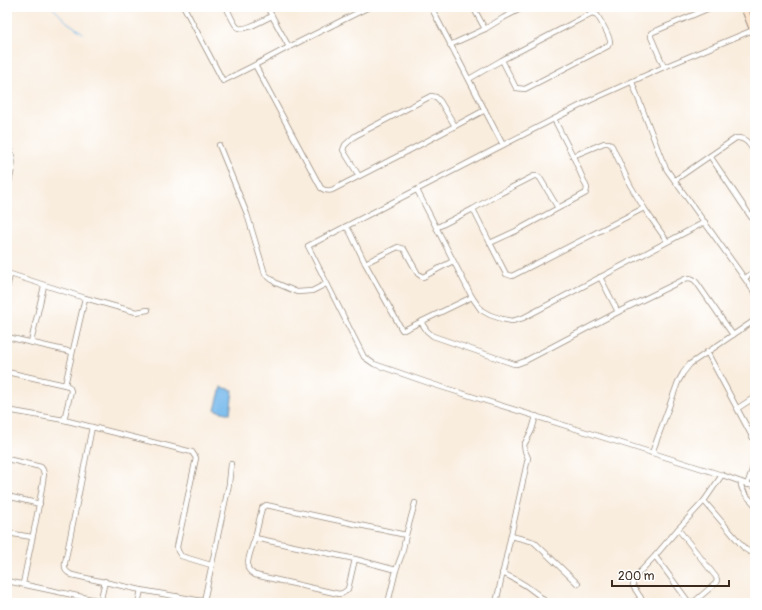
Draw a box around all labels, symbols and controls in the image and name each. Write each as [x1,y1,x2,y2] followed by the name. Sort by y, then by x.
[612,562,729,588] scale bar
[618,569,655,584] text: 200 m

